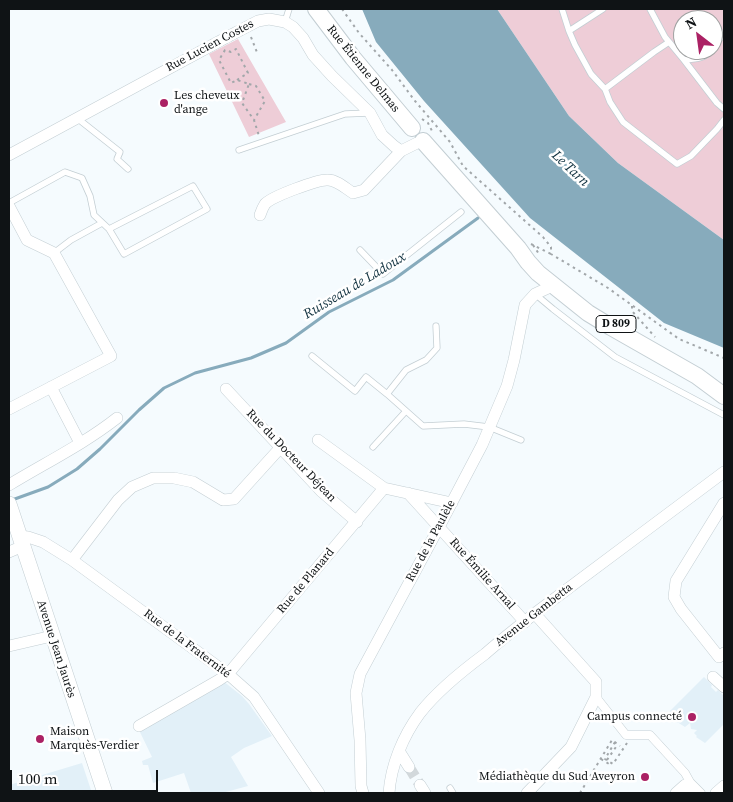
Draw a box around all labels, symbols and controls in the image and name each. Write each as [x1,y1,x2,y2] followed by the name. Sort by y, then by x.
[673,10,723,60] north arrow
[682,12,700,34] text: N
[164,17,256,75] street label: Rue Lucien Costes
[323,23,403,115] street label: Rue Étienne Delmas
[174,89,239,117] place label: Les cheveux d'ange
[158,97,170,109] marker: Les cheveux d'ange
[548,148,592,190] water label: Le Tarn
[301,249,409,323] water label: Ruisseau de Ladoux
[596,316,636,332] road number: D 809
[243,407,339,505] street label: Rue du Docteur Déjean
[403,497,459,585] street label: Rue de la Paulèle
[446,535,518,613] street label: Rue Émilie Arnal
[275,545,337,617] street label: Rue de Planard
[492,580,576,650] street label: Avenue Gambetta
[33,598,79,700] street label: Avenue Jean Jaurès
[141,607,233,681] street label: Rue de la Fraternité
[587,710,682,724] place label: Campus connecté
[686,711,698,723] marker: Campus connecté
[50,725,139,753] place label: Maison Marquès-Verdier
[34,733,46,745] marker: Maison Marquès-Verdier
[12,760,160,792] scale bar
[18,768,58,789] text: 100 m
[479,770,635,784] place label: Médiathèque du Sud Aveyron
[639,771,651,783] marker: Médiathèque du Sud Aveyron

